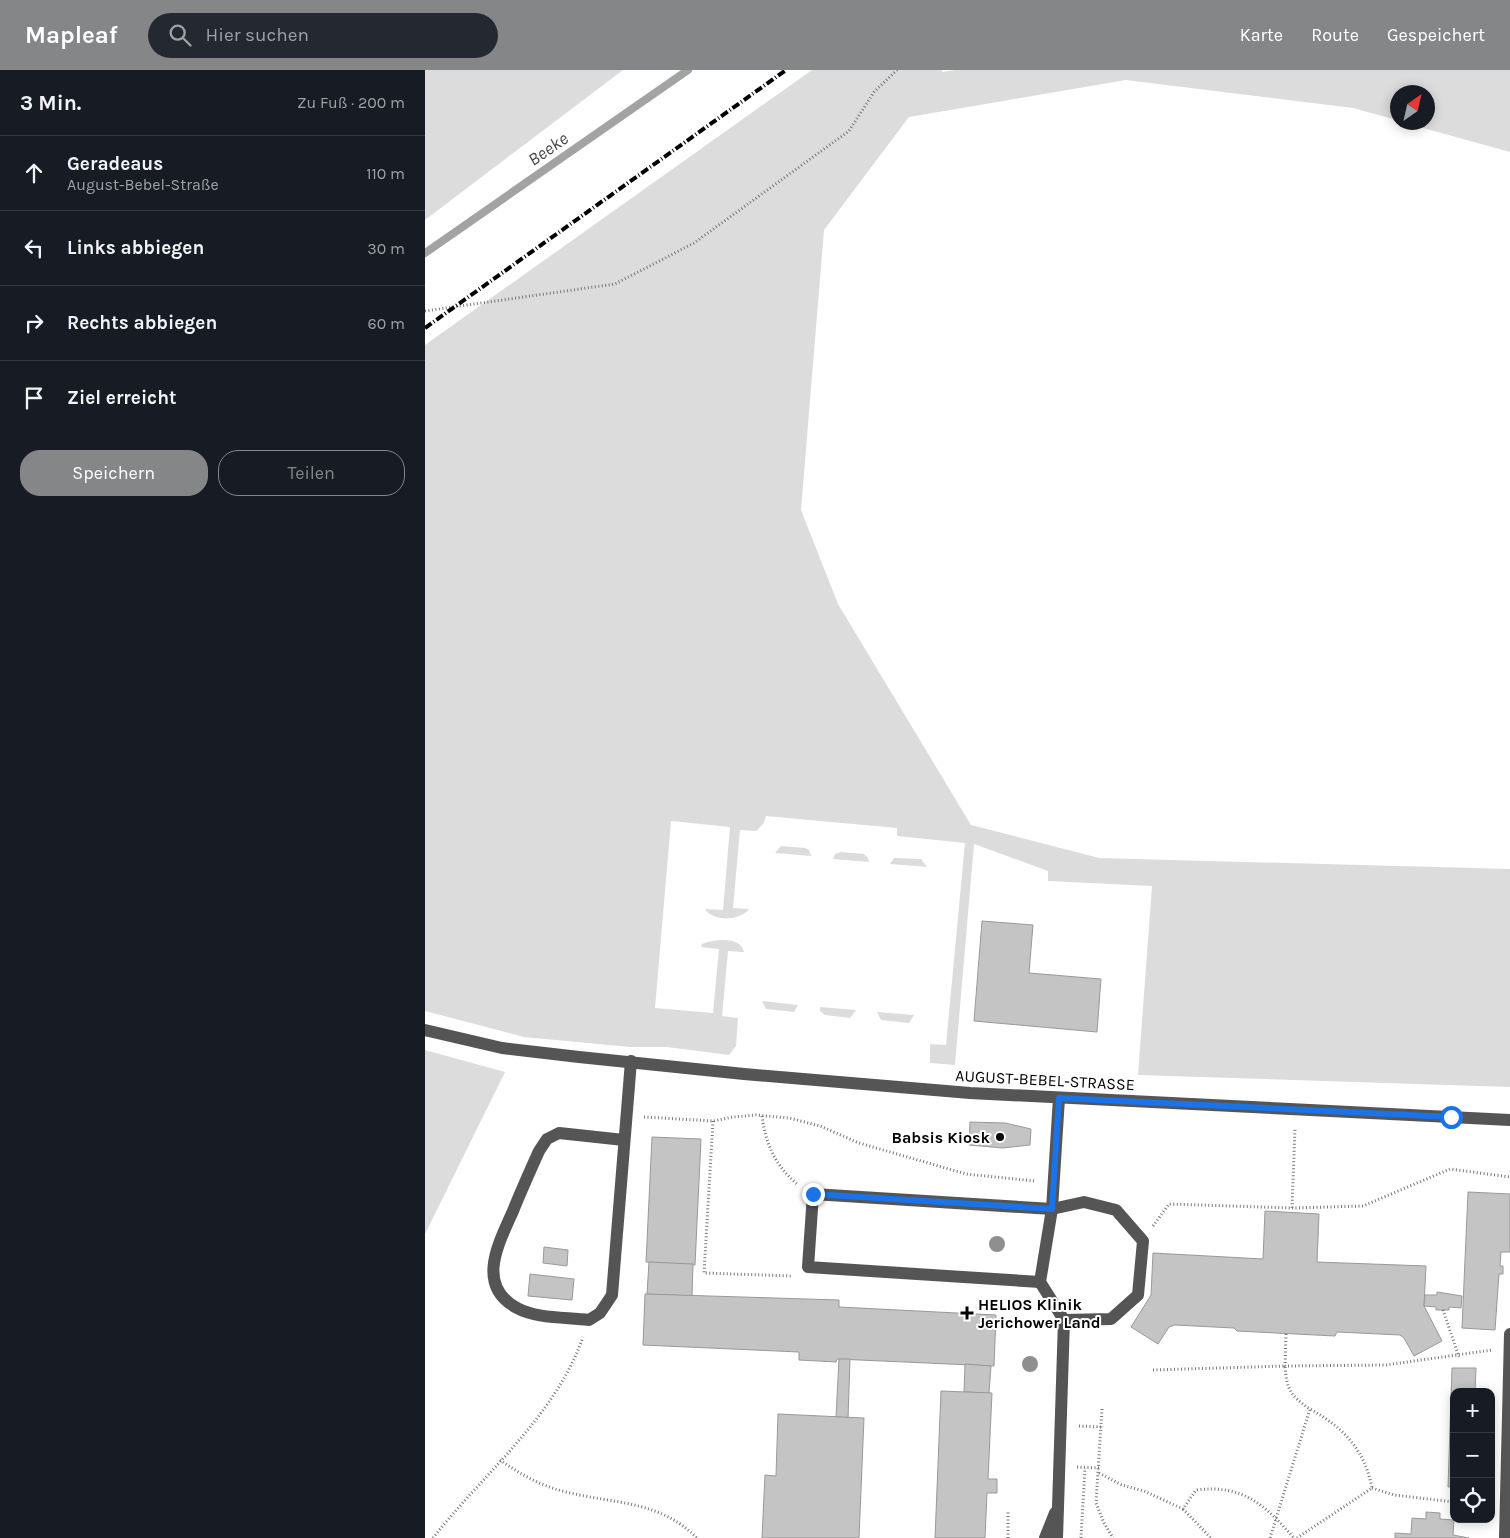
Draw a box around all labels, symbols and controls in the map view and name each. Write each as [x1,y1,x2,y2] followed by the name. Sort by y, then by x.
[148,13,498,58] search box
[25,21,118,49] text: Mapleaf
[166,21,194,49] icon: search
[206,24,309,46] text: Hier suchen
[1240,24,1283,46] text: Karte
[1311,24,1359,46] text: Route
[1387,24,1485,46] text: Gespeichert
[1390,85,1435,130] north arrow
[20,91,81,115] text: 3 Min.
[297,93,405,112] text: Zu Fuß · 200 m
[524,127,572,171] water label: Beeke
[67,153,163,175] text: Geradeaus
[20,159,48,187] icon: ahead
[366,164,405,183] text: 110 m
[67,175,219,194] text: August-Bebel-Straße
[20,234,48,262] icon: left
[67,237,204,259] text: Links abbiegen
[367,239,405,258] text: 30 m
[20,309,48,337] icon: right
[67,312,217,334] text: Rechts abbiegen
[368,314,405,333] text: 60 m
[20,384,48,412] icon: arrive
[67,387,177,409] text: Ziel erreicht
[20,450,208,496] button: Speichern
[218,450,405,496] button: Teilen
[955,1066,1135,1094] street label: AUGUST-BEBEL-STRASSE
[1440,1106,1463,1129] route start
[892,1128,991,1147] place label: Babsis Kiosk
[994,1131,1006,1143] marker: Babsis Kiosk
[802,1183,825,1206] route end
[978,1295,1101,1332] place label: HELIOS Klinik Jerichower Land
[960,1306,974,1320] marker: HELIOS Klinik Jerichower Land
[1450,1388,1495,1523] map controls
[1450,1388,1495,1433] button: +
[1450,1433,1495,1478] button: −
[1450,1478,1495,1523] button: locate

